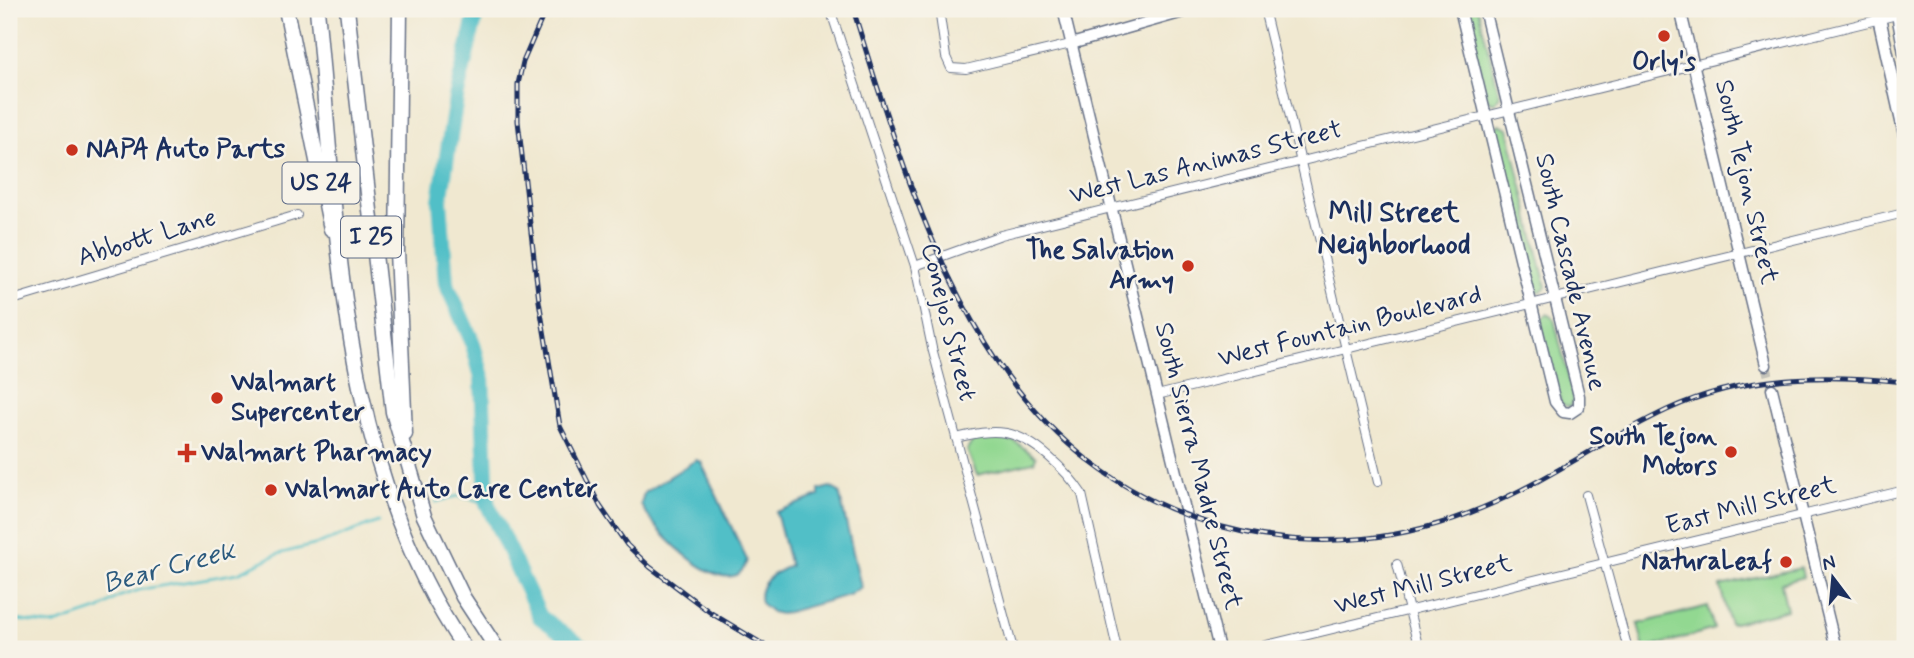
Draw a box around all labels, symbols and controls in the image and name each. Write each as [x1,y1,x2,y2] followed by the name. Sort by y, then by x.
[1656,28,1672,44] marker: Orly's
[1632,46,1697,80] place label: Orly's
[1706,76,1786,288] street label: South Tejon Street
[1066,113,1346,213] street label: West Las Animas Street
[86,133,286,167] place label: NAPA Auto Parts
[64,142,80,158] marker: NAPA Auto Parts
[1526,150,1614,394] street label: South Cascade Avenue
[282,162,360,204] road number: US 24
[1318,195,1470,265] district label: Mill Street Neighborhood
[73,201,221,275] street label: Abbott Lane
[341,216,401,258] road number: I 25
[1026,234,1174,298] place label: The Salvation Army
[912,239,984,405] street label: Conejos Street
[1180,258,1196,274] marker: The Salvation Army
[1215,278,1485,376] street label: West Fountain Boulevard
[1146,319,1250,613] street label: South Sierra Madre Street
[230,366,365,430] place label: Walmart Supercenter
[209,390,225,406] marker: Walmart Supercenter
[1589,420,1718,484] place label: South Tejon Motors
[200,436,432,470] place label: Walmart Pharmacy
[1723,444,1739,460] marker: South Tejon Motors
[179,445,195,461] marker: Walmart Pharmacy
[1662,468,1840,544] street label: East Mill Street
[284,473,598,507] place label: Walmart Auto Care Center
[263,482,279,498] marker: Walmart Auto Care Center
[99,532,240,603] water label: Bear Creek
[1798,542,1868,612] north arrow
[1641,545,1772,579] place label: NaturaLeaf
[1331,546,1515,624] street label: West Mill Street
[1819,549,1838,577] text: N
[1778,554,1794,570] marker: NaturaLeaf

